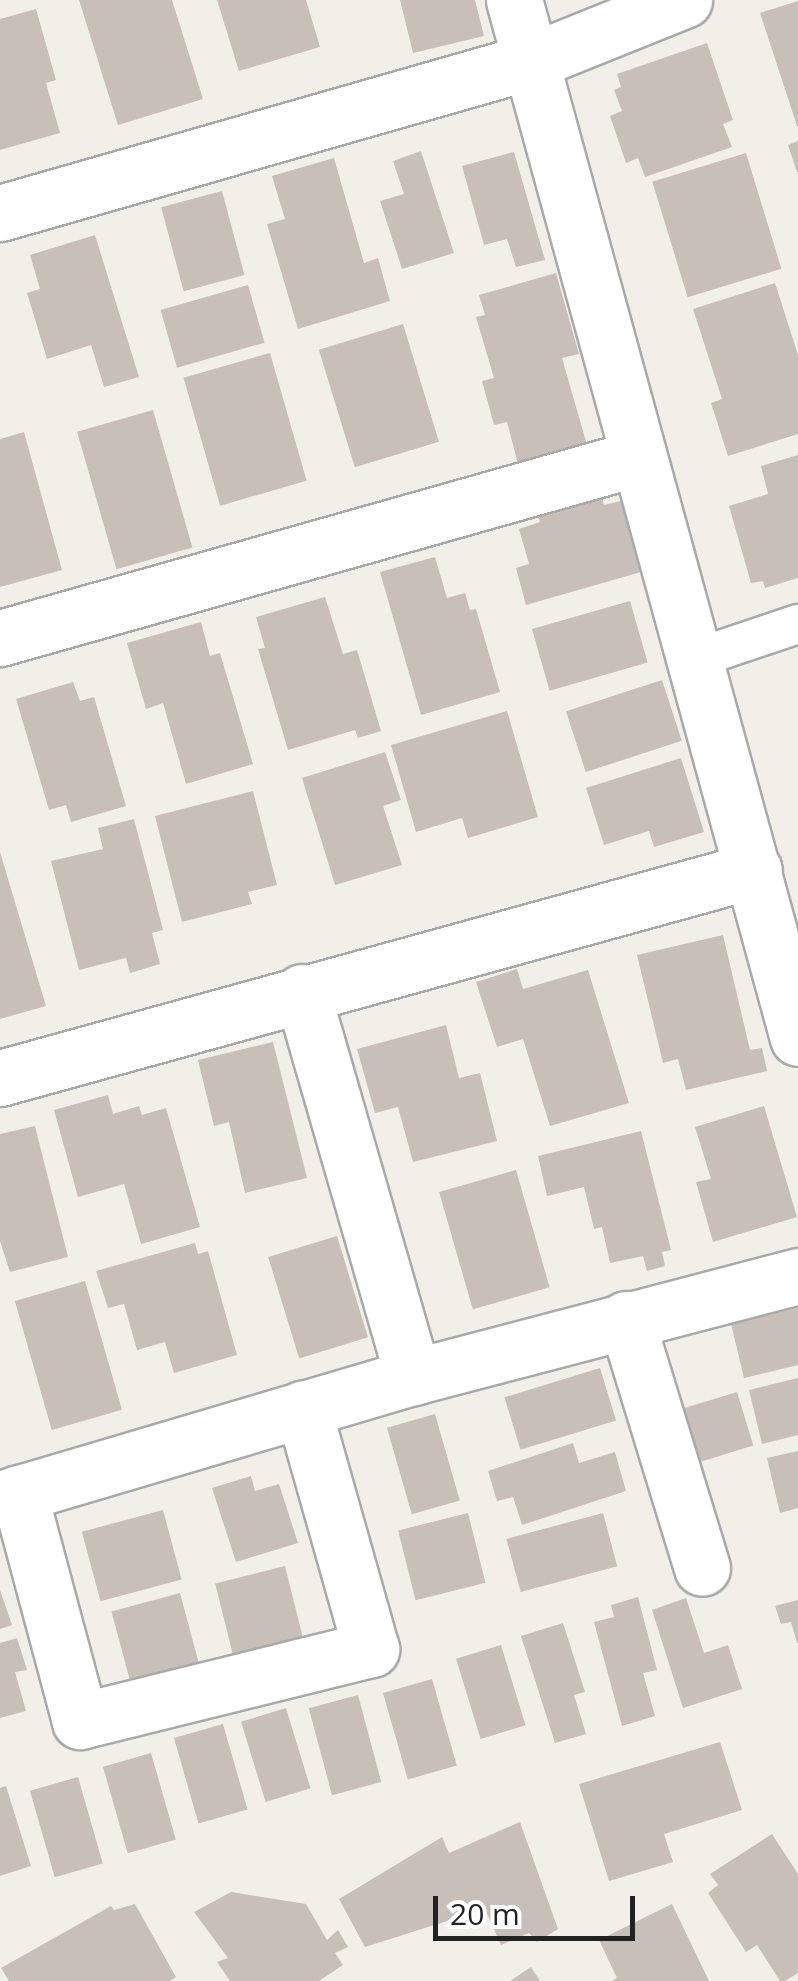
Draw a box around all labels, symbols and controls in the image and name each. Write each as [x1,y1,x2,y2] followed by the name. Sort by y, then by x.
[438,1876,640,1938] scale bar
[450,1893,520,1934] text: 20 m

